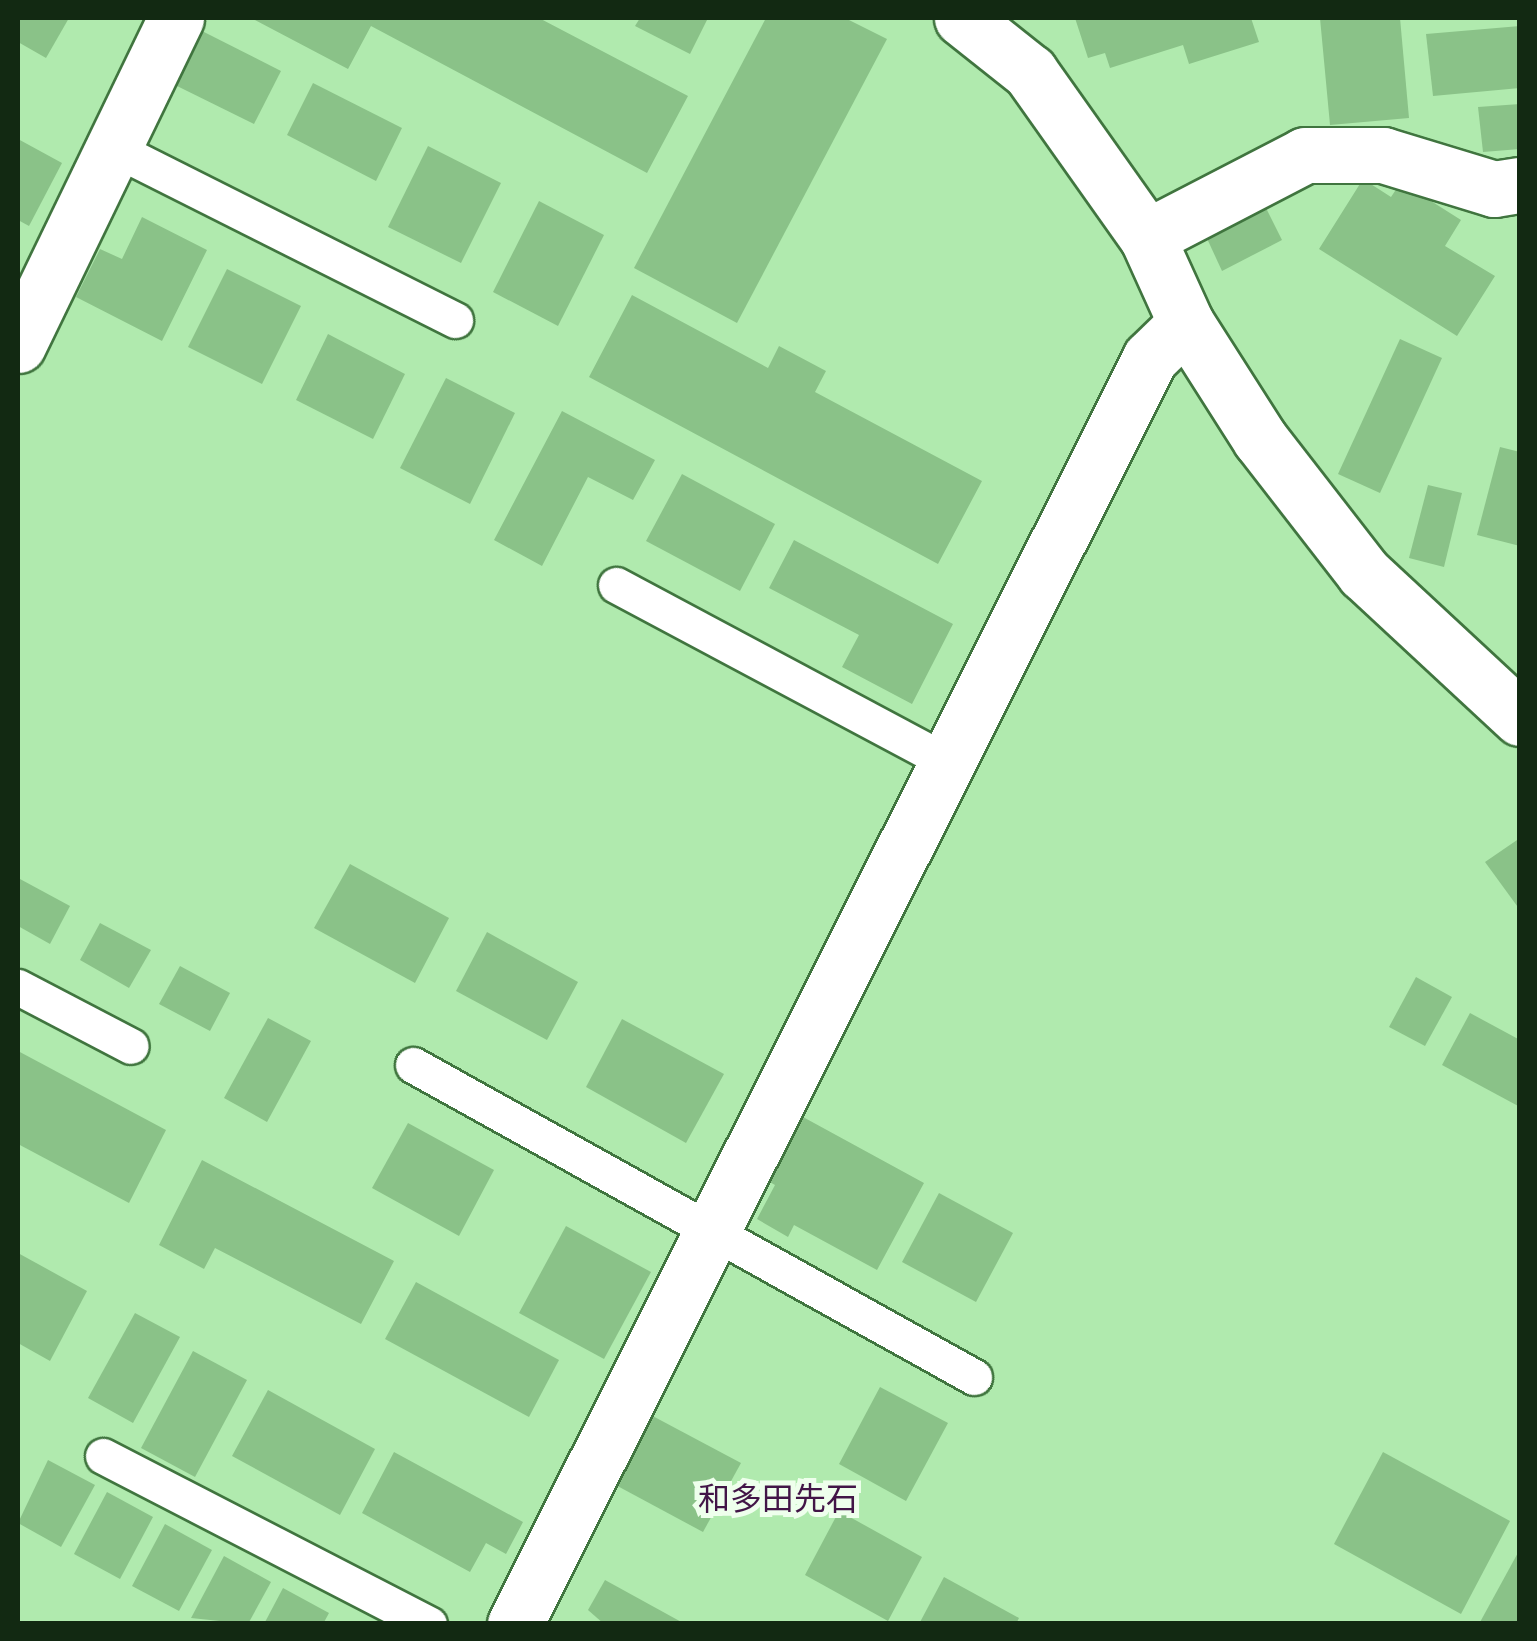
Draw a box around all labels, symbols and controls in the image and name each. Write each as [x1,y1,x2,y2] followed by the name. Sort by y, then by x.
[698,1481,858,1519] district label: 和多田先石

